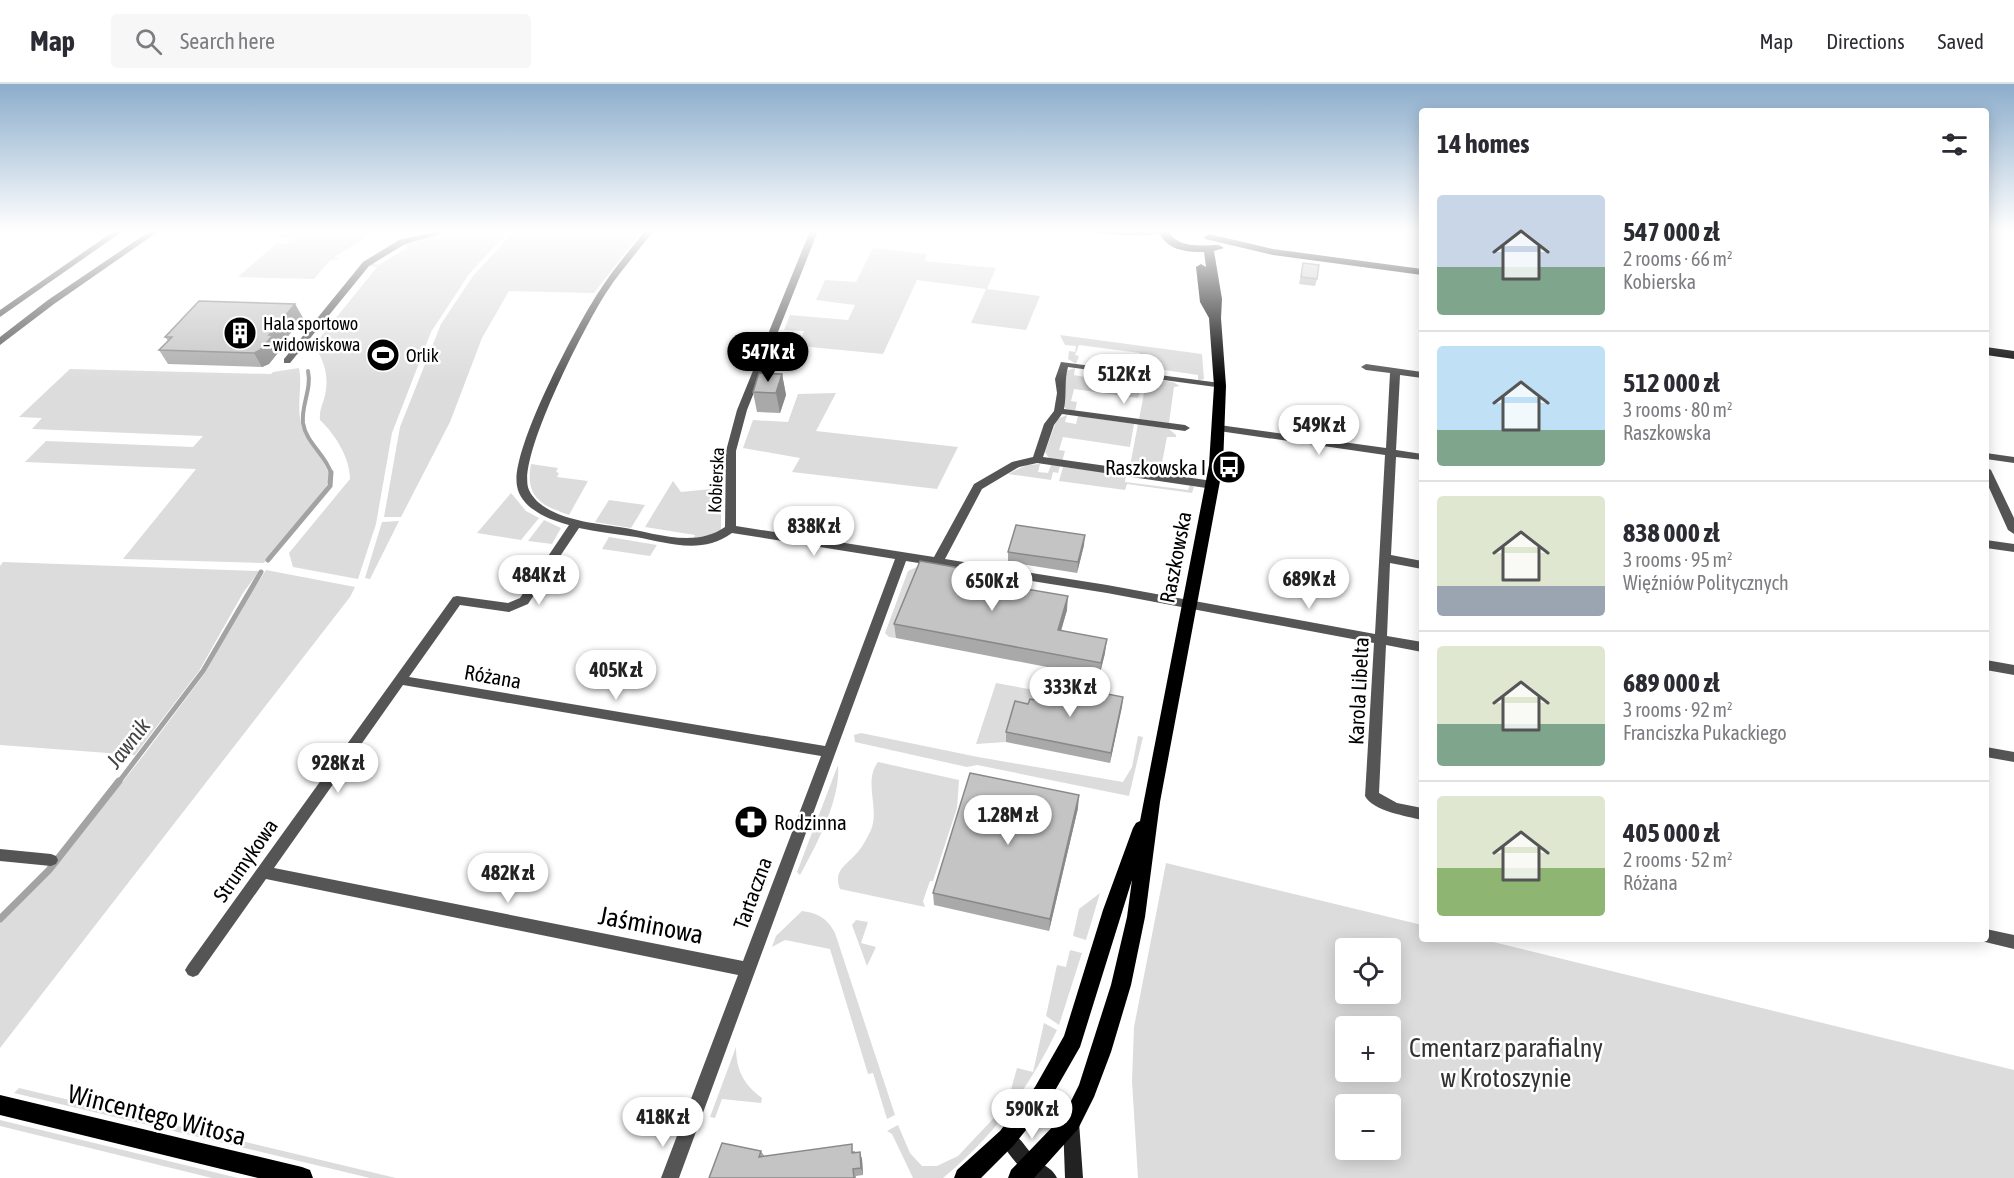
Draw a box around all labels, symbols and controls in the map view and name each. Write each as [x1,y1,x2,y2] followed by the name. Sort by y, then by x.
[111,14,531,68] search box
[30,25,75,57] text: Map
[132,25,165,58] icon: search
[180,28,275,54] text: Search here
[1759,29,1793,53] text: Map
[1826,29,1905,53] text: Directions
[1938,29,1984,53] text: Saved
[1938,128,1971,161] icon: filters
[1437,129,1530,159] text: 14 homes
[1623,217,1720,247] text: 547 000 zł
[1485,219,1557,291] icon: home
[1623,247,1733,270] text: 2 rooms · 66 m²
[1623,270,1696,293] text: Kobierska
[263,313,360,355] place label: Hala sportowo – widowiskowa
[222,315,258,351] building icon: Hala sportowo – widowiskowa
[713,332,823,383] pin: 547K zł
[365,337,401,373] sports icon: Orlik
[741,340,795,363] text: 547K zł
[406,345,439,366] place label: Orlik
[1069,354,1179,405] pin: 512K zł
[1097,362,1151,385] text: 512K zł
[1623,368,1720,398] text: 512 000 zł
[1485,370,1557,442] icon: home
[1623,398,1733,421] text: 3 rooms · 80 m²
[1264,405,1374,456] pin: 549K zł
[1292,413,1346,436] text: 549K zł
[1623,421,1711,444] text: Raszkowska
[704,447,728,513] street label: Kobierska
[1211,449,1247,485] bus stop icon: Raszkowska I
[1105,455,1206,479] place label: Raszkowska I
[759,506,869,557] pin: 838K zł
[1154,509,1196,605] street label: Raszkowska
[787,514,841,537] text: 838K zł
[1623,518,1720,548] text: 838 000 zł
[1485,520,1557,592] icon: home
[1623,548,1733,571] text: 3 rooms · 95 m²
[484,555,594,606] pin: 484K zł
[1254,559,1364,610] pin: 689K zł
[937,561,1047,612] pin: 650K zł
[512,563,566,586] text: 484K zł
[1282,567,1336,590] text: 689K zł
[965,569,1019,592] text: 650K zł
[1623,571,1789,594] text: Więźniów Politycznych
[1343,637,1373,745] street label: Karola Libelta
[561,650,671,701] pin: 405K zł
[589,658,643,681] text: 405K zł
[463,659,523,693] street label: Różana
[1015,667,1125,718] pin: 333K zł
[1623,668,1720,698] text: 689 000 zł
[1485,670,1557,742] icon: home
[1043,675,1097,698] text: 333K zł
[1623,698,1733,721] text: 3 rooms · 92 m²
[100,713,156,774] water label: Jawnik
[1623,721,1787,744] text: Franciszka Pukackiego
[283,743,393,794] pin: 928K zł
[311,751,365,774] text: 928K zł
[946,795,1070,846] pin: 1.28M zł
[978,803,1038,826] text: 1.28M zł
[733,804,769,840] pharmacy icon: Rodzinna
[774,810,847,834] place label: Rodzinna
[208,814,282,906] street label: Strumykowa
[1623,818,1720,848] text: 405 000 zł
[1485,820,1557,892] icon: home
[1623,848,1733,871] text: 2 rooms · 52 m²
[453,853,563,904] pin: 482K zł
[728,854,776,932] street label: Tartaczna
[481,861,535,884] text: 482K zł
[1623,871,1678,894] text: Różana
[596,900,706,950] street label: Jaśminowa
[1335,938,1401,1160] map controls
[1335,938,1401,1004] button: locate
[1335,1016,1401,1082] button: +
[1409,1033,1603,1093] park label: Cmentarz parafialny w Krotoszynie
[65,1078,249,1152] street label: Wincentego Witosa
[977,1089,1087,1140] pin: 590K zł
[1335,1094,1401,1160] button: −
[608,1097,718,1148] pin: 418K zł
[1005,1097,1059,1120] text: 590K zł
[636,1105,690,1128] text: 418K zł

